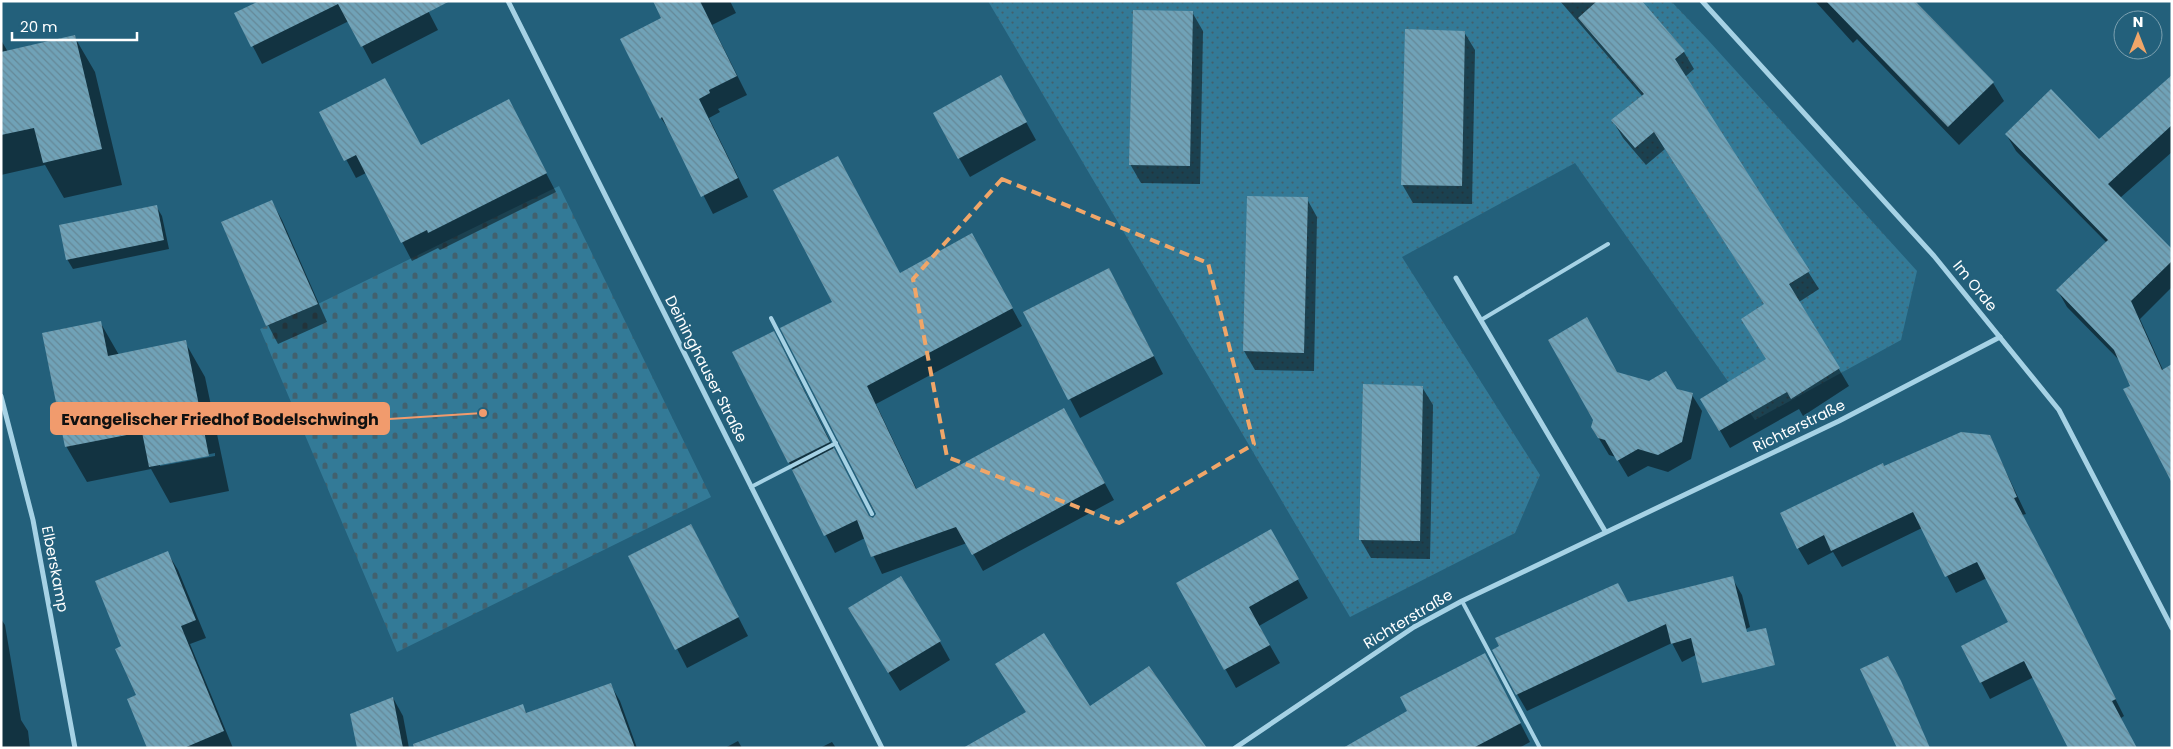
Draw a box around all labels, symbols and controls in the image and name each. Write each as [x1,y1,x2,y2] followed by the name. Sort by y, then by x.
[12,10,138,42] scale bar
[2113,10,2163,60] north arrow
[2133,12,2143,32] text: N
[20,16,58,37] text: 20 m
[1948,256,2002,316] street label: Im Orde
[660,292,753,446] street label: Deininghauser Straße
[1749,394,1849,457] street label: Richterstraße
[51,403,389,434] callout: Evangelischer Friedhof Bodelschwingh
[61,408,379,431] text: Evangelischer Friedhof Bodelschwingh
[37,524,74,614] street label: Elberskamp
[1359,584,1456,653] street label: Richterstraße

